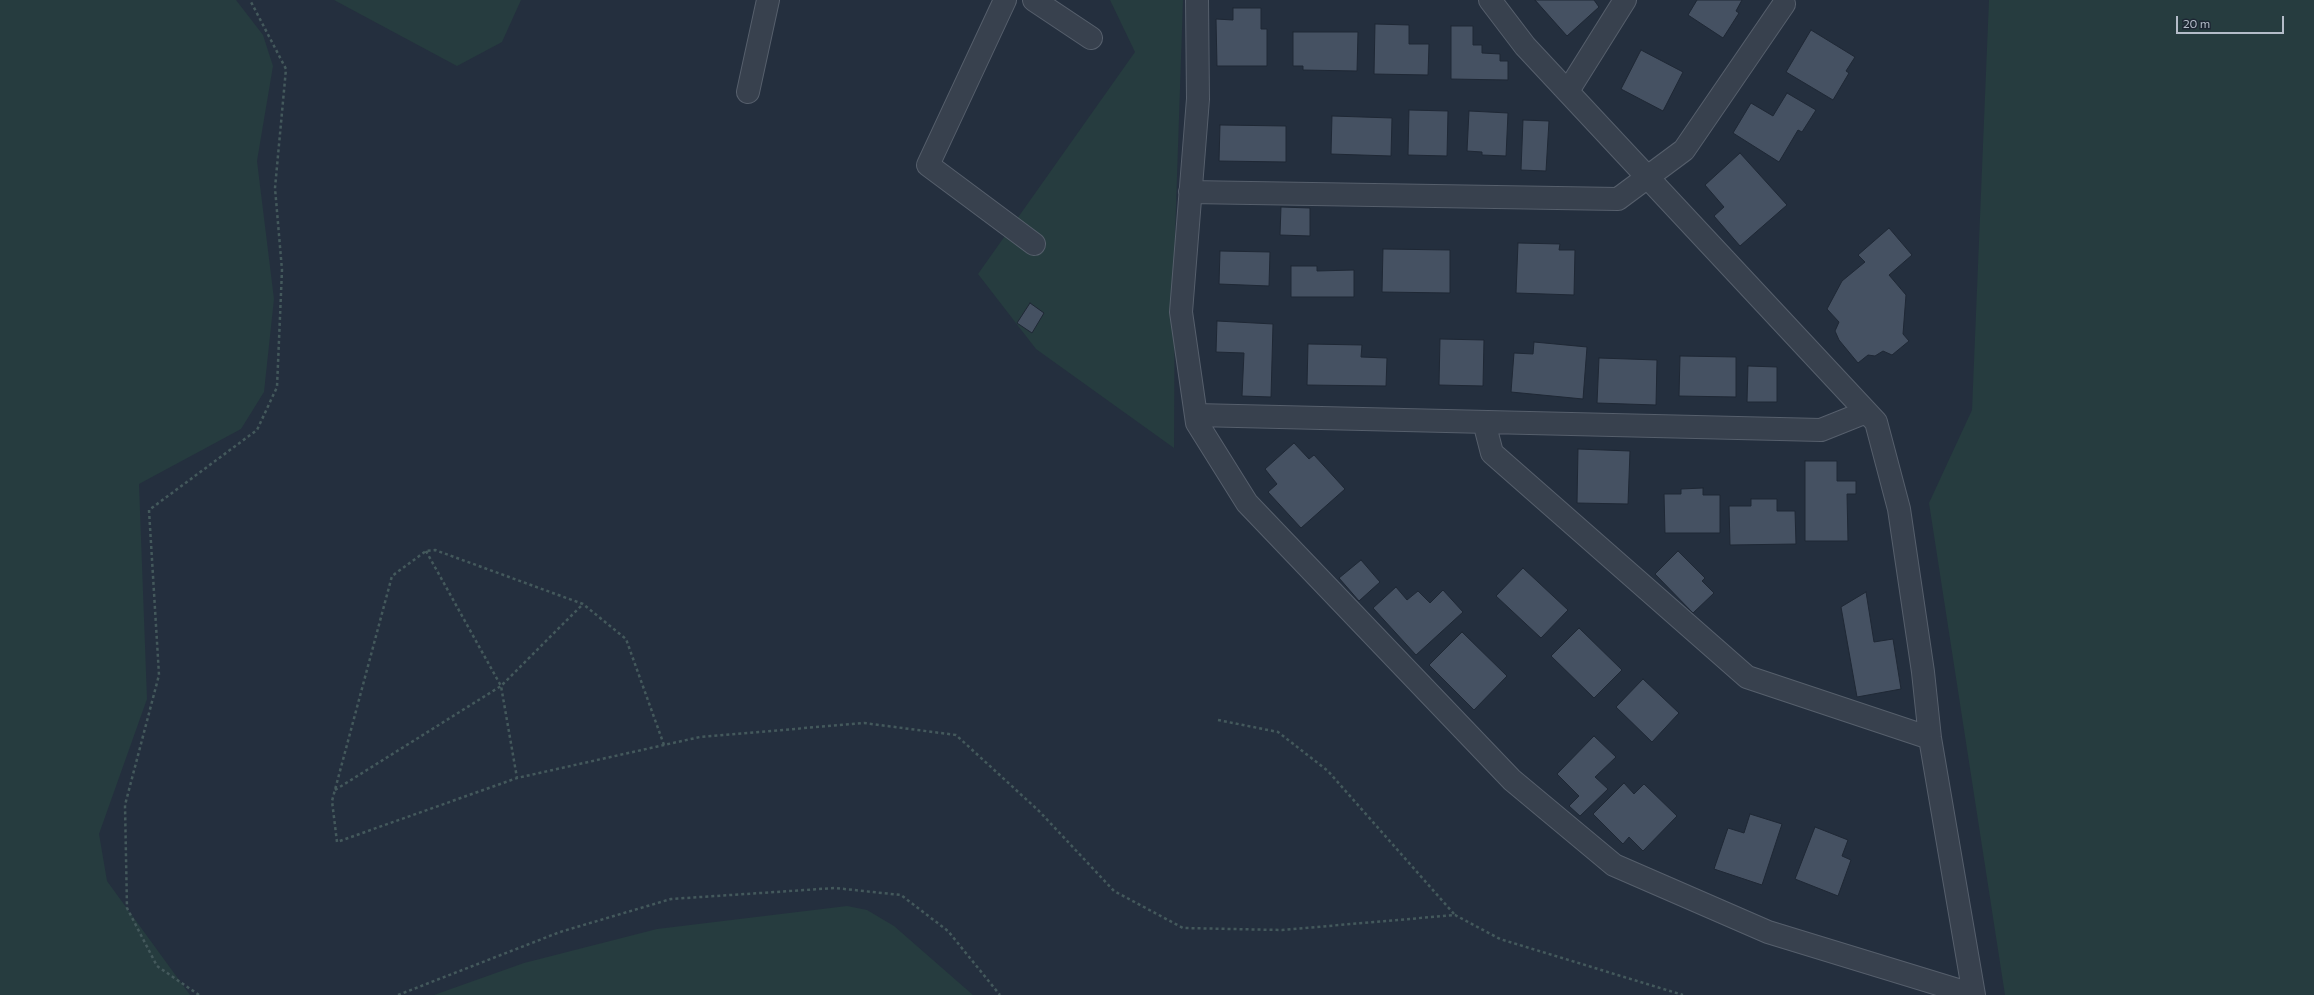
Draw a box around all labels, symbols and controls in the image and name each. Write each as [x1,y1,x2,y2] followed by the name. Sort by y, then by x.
[2178,8,2286,34] scale bar
[2183,16,2210,30] text: 20 m

